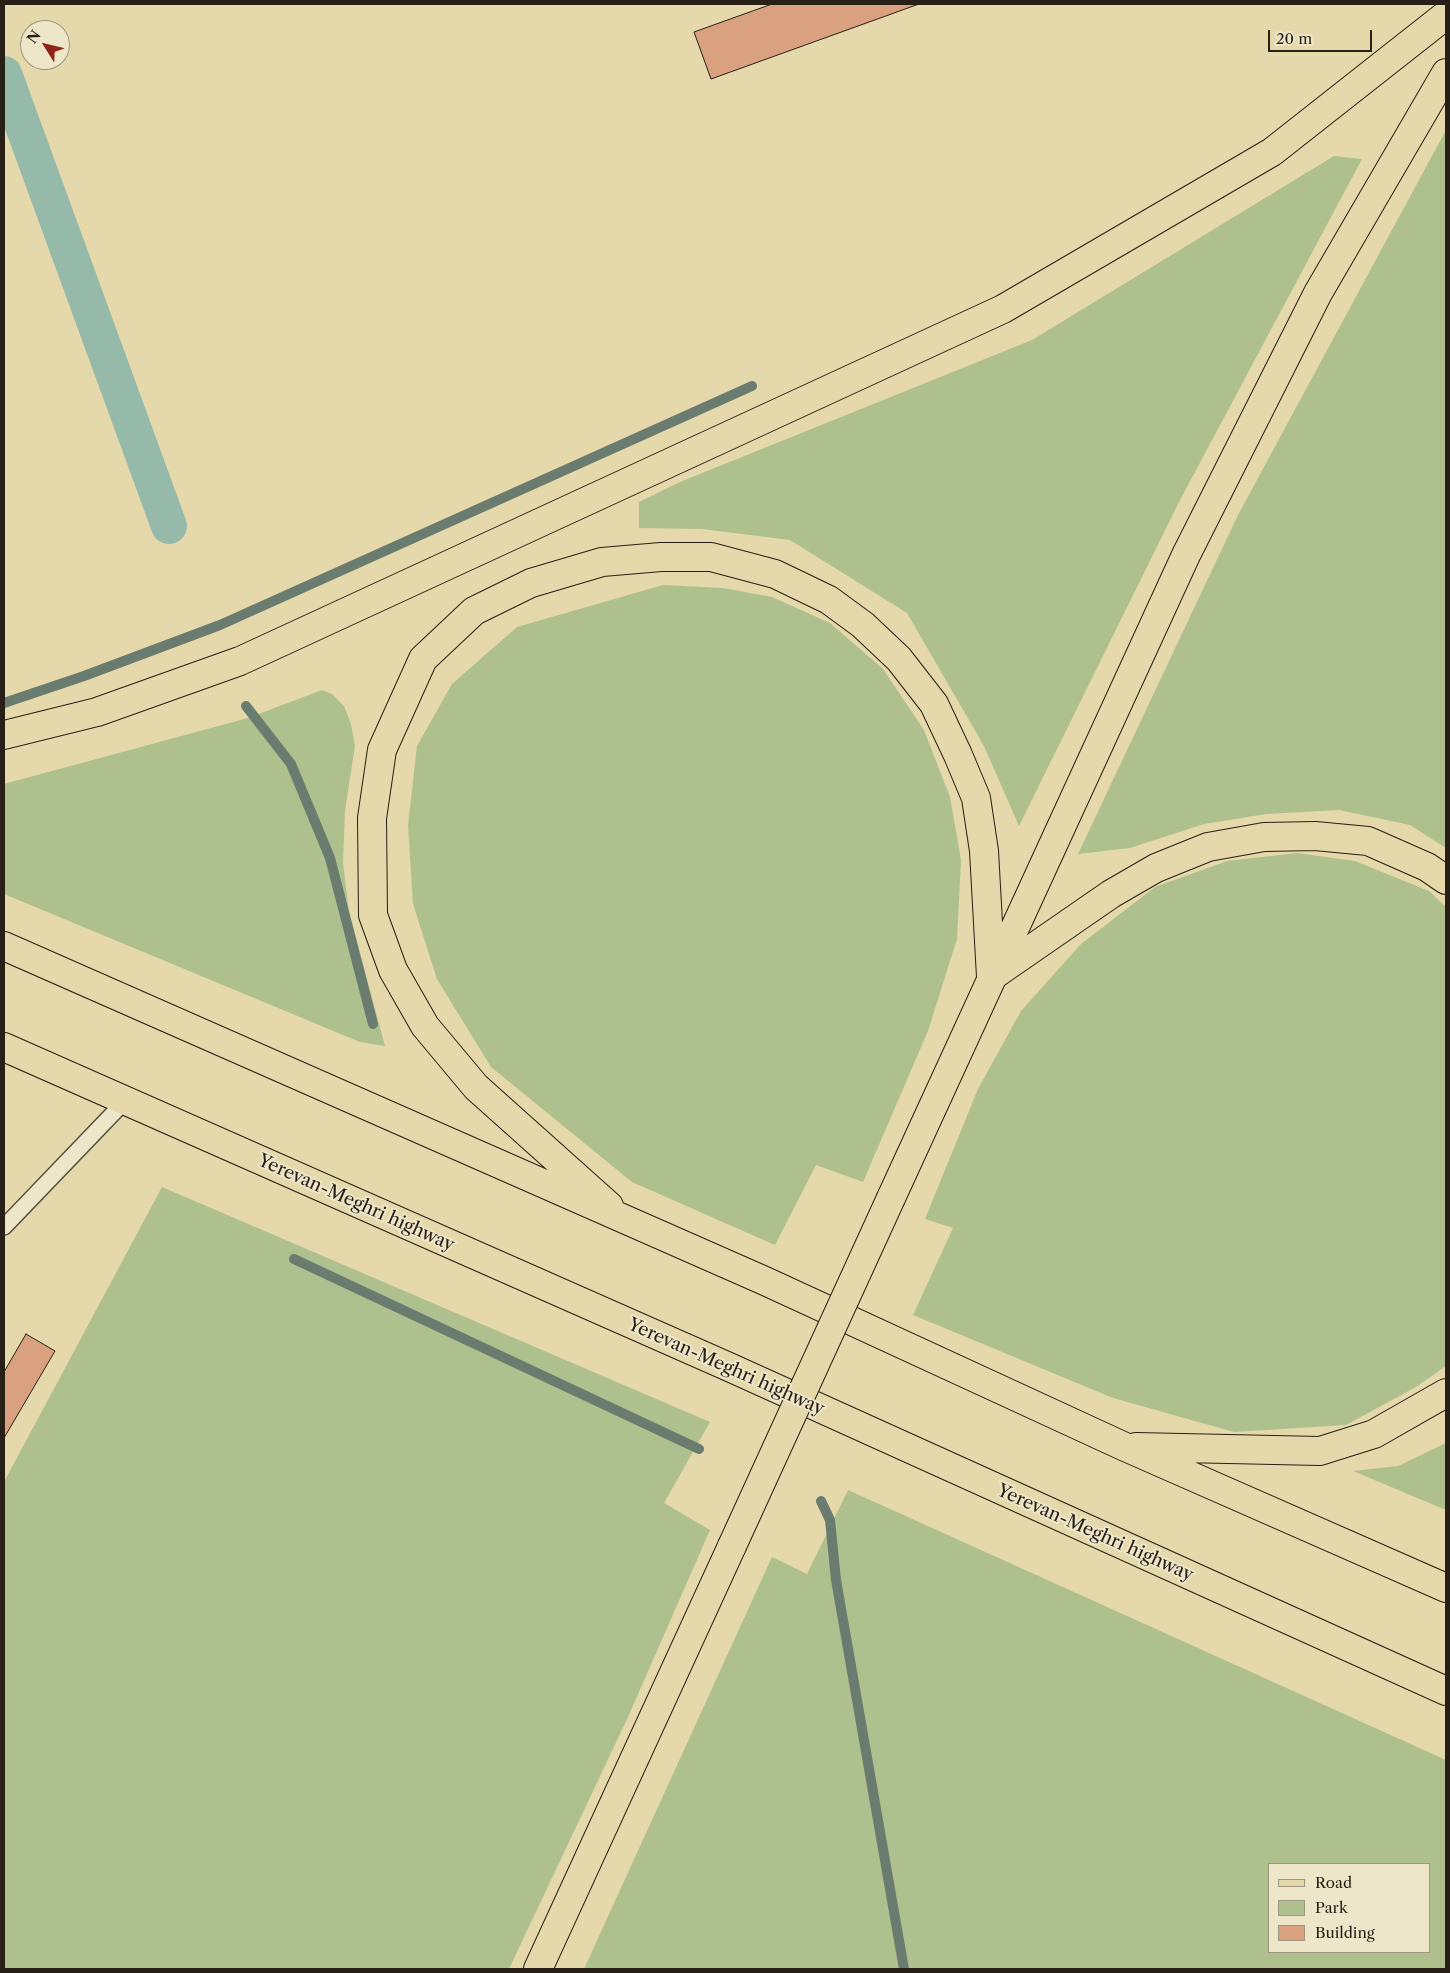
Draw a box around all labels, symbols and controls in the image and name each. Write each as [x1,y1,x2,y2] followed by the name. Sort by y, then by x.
[20,20,70,70] north arrow
[1270,20,1374,52] scale bar
[23,27,45,47] text: N
[1276,29,1312,48] text: 20 m
[254,1150,458,1256] street label: Yerevan-Meghri highway
[624,1314,828,1420] street label: Yerevan-Meghri highway
[993,1480,1197,1586] street label: Yerevan-Meghri highway
[1268,1863,1430,1953] legend
[1315,1873,1352,1892] text: Road
[1315,1898,1348,1917] text: Park
[1315,1923,1375,1942] text: Building

